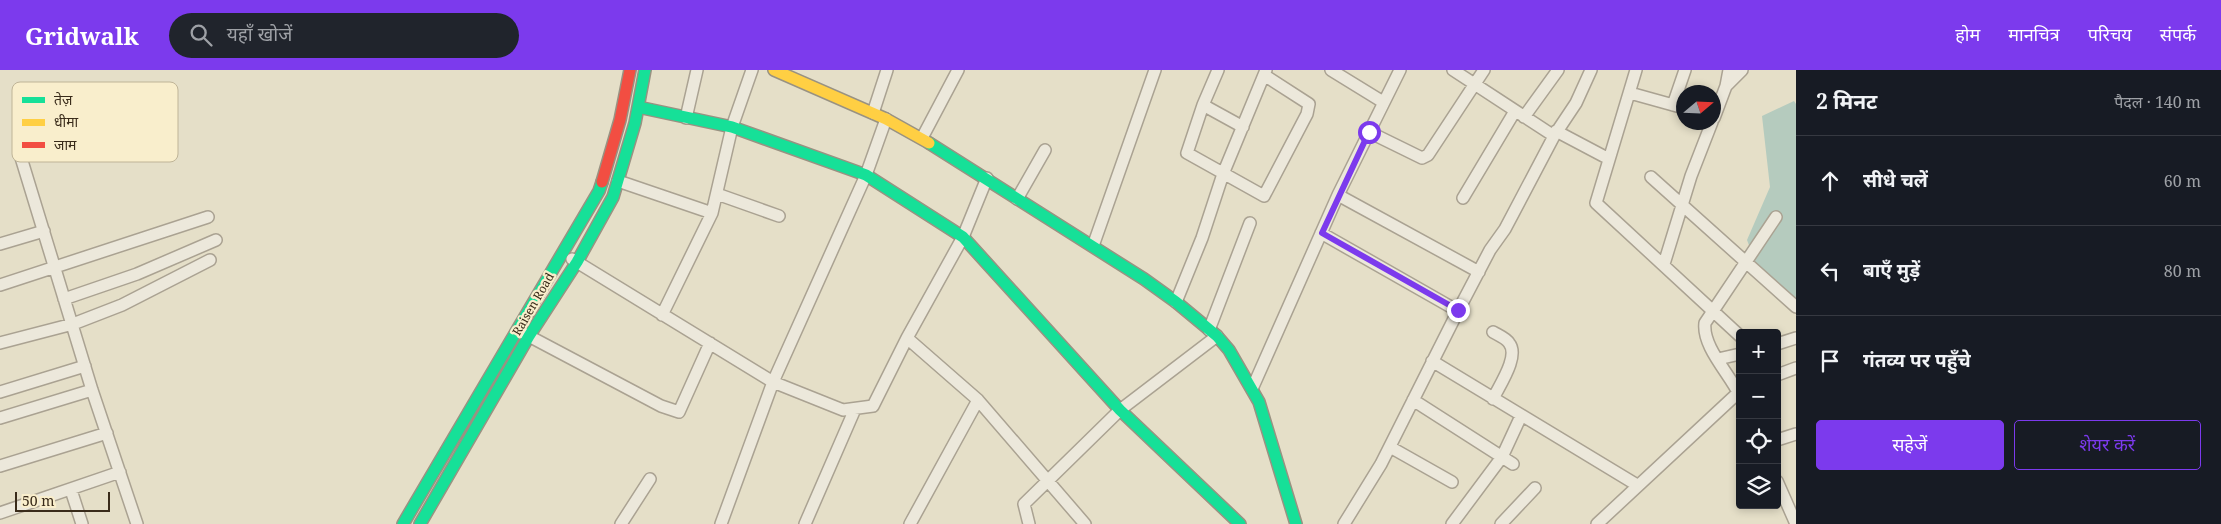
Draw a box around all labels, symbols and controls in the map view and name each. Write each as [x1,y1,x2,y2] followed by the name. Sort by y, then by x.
[169,13,519,58] search box
[25,19,139,52] text: Gridwalk
[187,21,215,49] icon: search
[227,21,292,47] text: यहाँ खोजें
[1955,22,1980,46] text: होम
[2008,22,2060,46] text: मानचित्र
[2088,22,2132,46] text: परिचय
[2160,22,2196,46] text: संपर्क
[12,82,178,162] legend
[1676,85,1721,130] north arrow
[1816,87,1877,115] text: 2 मिनट
[54,90,73,109] text: तेज़
[2114,91,2201,113] text: पैदल · 140 m
[54,112,79,131] text: धीमा
[1358,121,1381,144] route start
[54,135,77,154] text: जाम
[1816,167,1844,195] icon: ahead
[1863,167,1928,193] text: सीधे चलें
[2164,170,2201,192] text: 60 m
[1816,257,1844,285] icon: left
[1863,257,1920,283] text: बाएँ मुड़ें
[2164,260,2201,282] text: 80 m
[508,269,558,339] street label: Raisen Road
[1447,299,1470,322] route end
[1736,329,1781,509] map controls
[1736,329,1781,374] button: +
[1816,347,1844,375] icon: arrive
[1863,347,1971,373] text: गंतव्य पर पहुँचे
[1736,374,1781,419] button: −
[1736,419,1781,464] button: locate
[1816,420,2004,470] button: सहेजें
[2014,420,2201,470] button: शेयर करें
[1736,464,1781,509] button: layers
[15,489,110,512] scale bar
[22,491,55,510] text: 50 m

